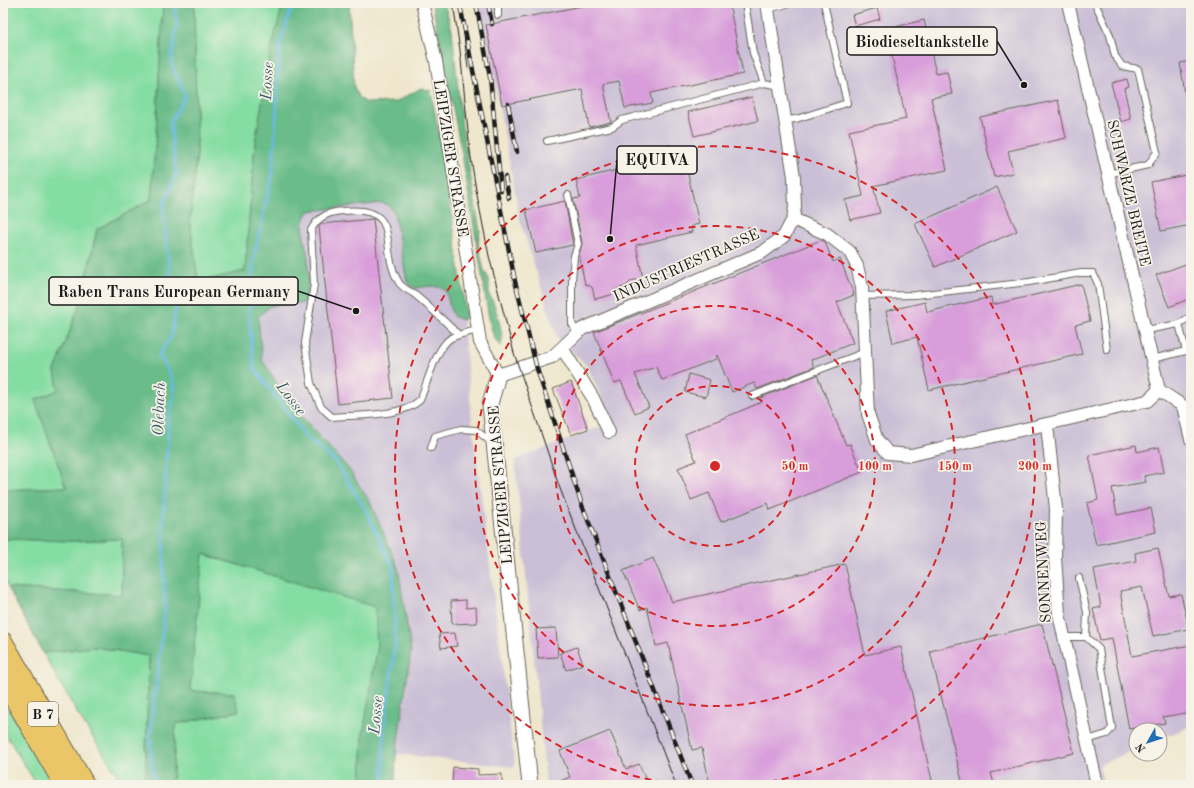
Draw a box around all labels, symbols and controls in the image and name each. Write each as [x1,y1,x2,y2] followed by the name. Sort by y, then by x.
[847,27,997,55] callout: Biodieseltankstelle
[855,35,989,51] text: Biodieseltankstelle
[259,61,277,102] water label: Losse
[430,78,469,238] street label: LEIPZIGER STRASSE
[1103,119,1152,268] street label: SCHWARZE BREITE
[617,146,697,174] callout: EQUIVA
[625,153,689,169] text: EQUIVA
[611,227,762,305] street label: INDUSTRIESTRASSE
[49,277,298,305] callout: Raben Trans European Germany
[58,285,290,301] text: Raben Trans European Germany
[272,378,309,420] water label: Losse
[151,382,169,436] water label: Olebach
[487,405,516,565] street label: LEIPZIGER STRASSE
[708,459,722,473] centre of rings
[782,460,809,473] text: 50 m
[938,460,972,473] text: 150 m
[858,461,892,473] text: 100 m
[1018,461,1052,473] text: 200 m
[1034,520,1055,623] street label: SONNENWEG
[367,695,387,736] water label: Losse
[28,702,58,726] road number: B 7
[1128,722,1168,762] north arrow
[1134,740,1148,754] text: N

